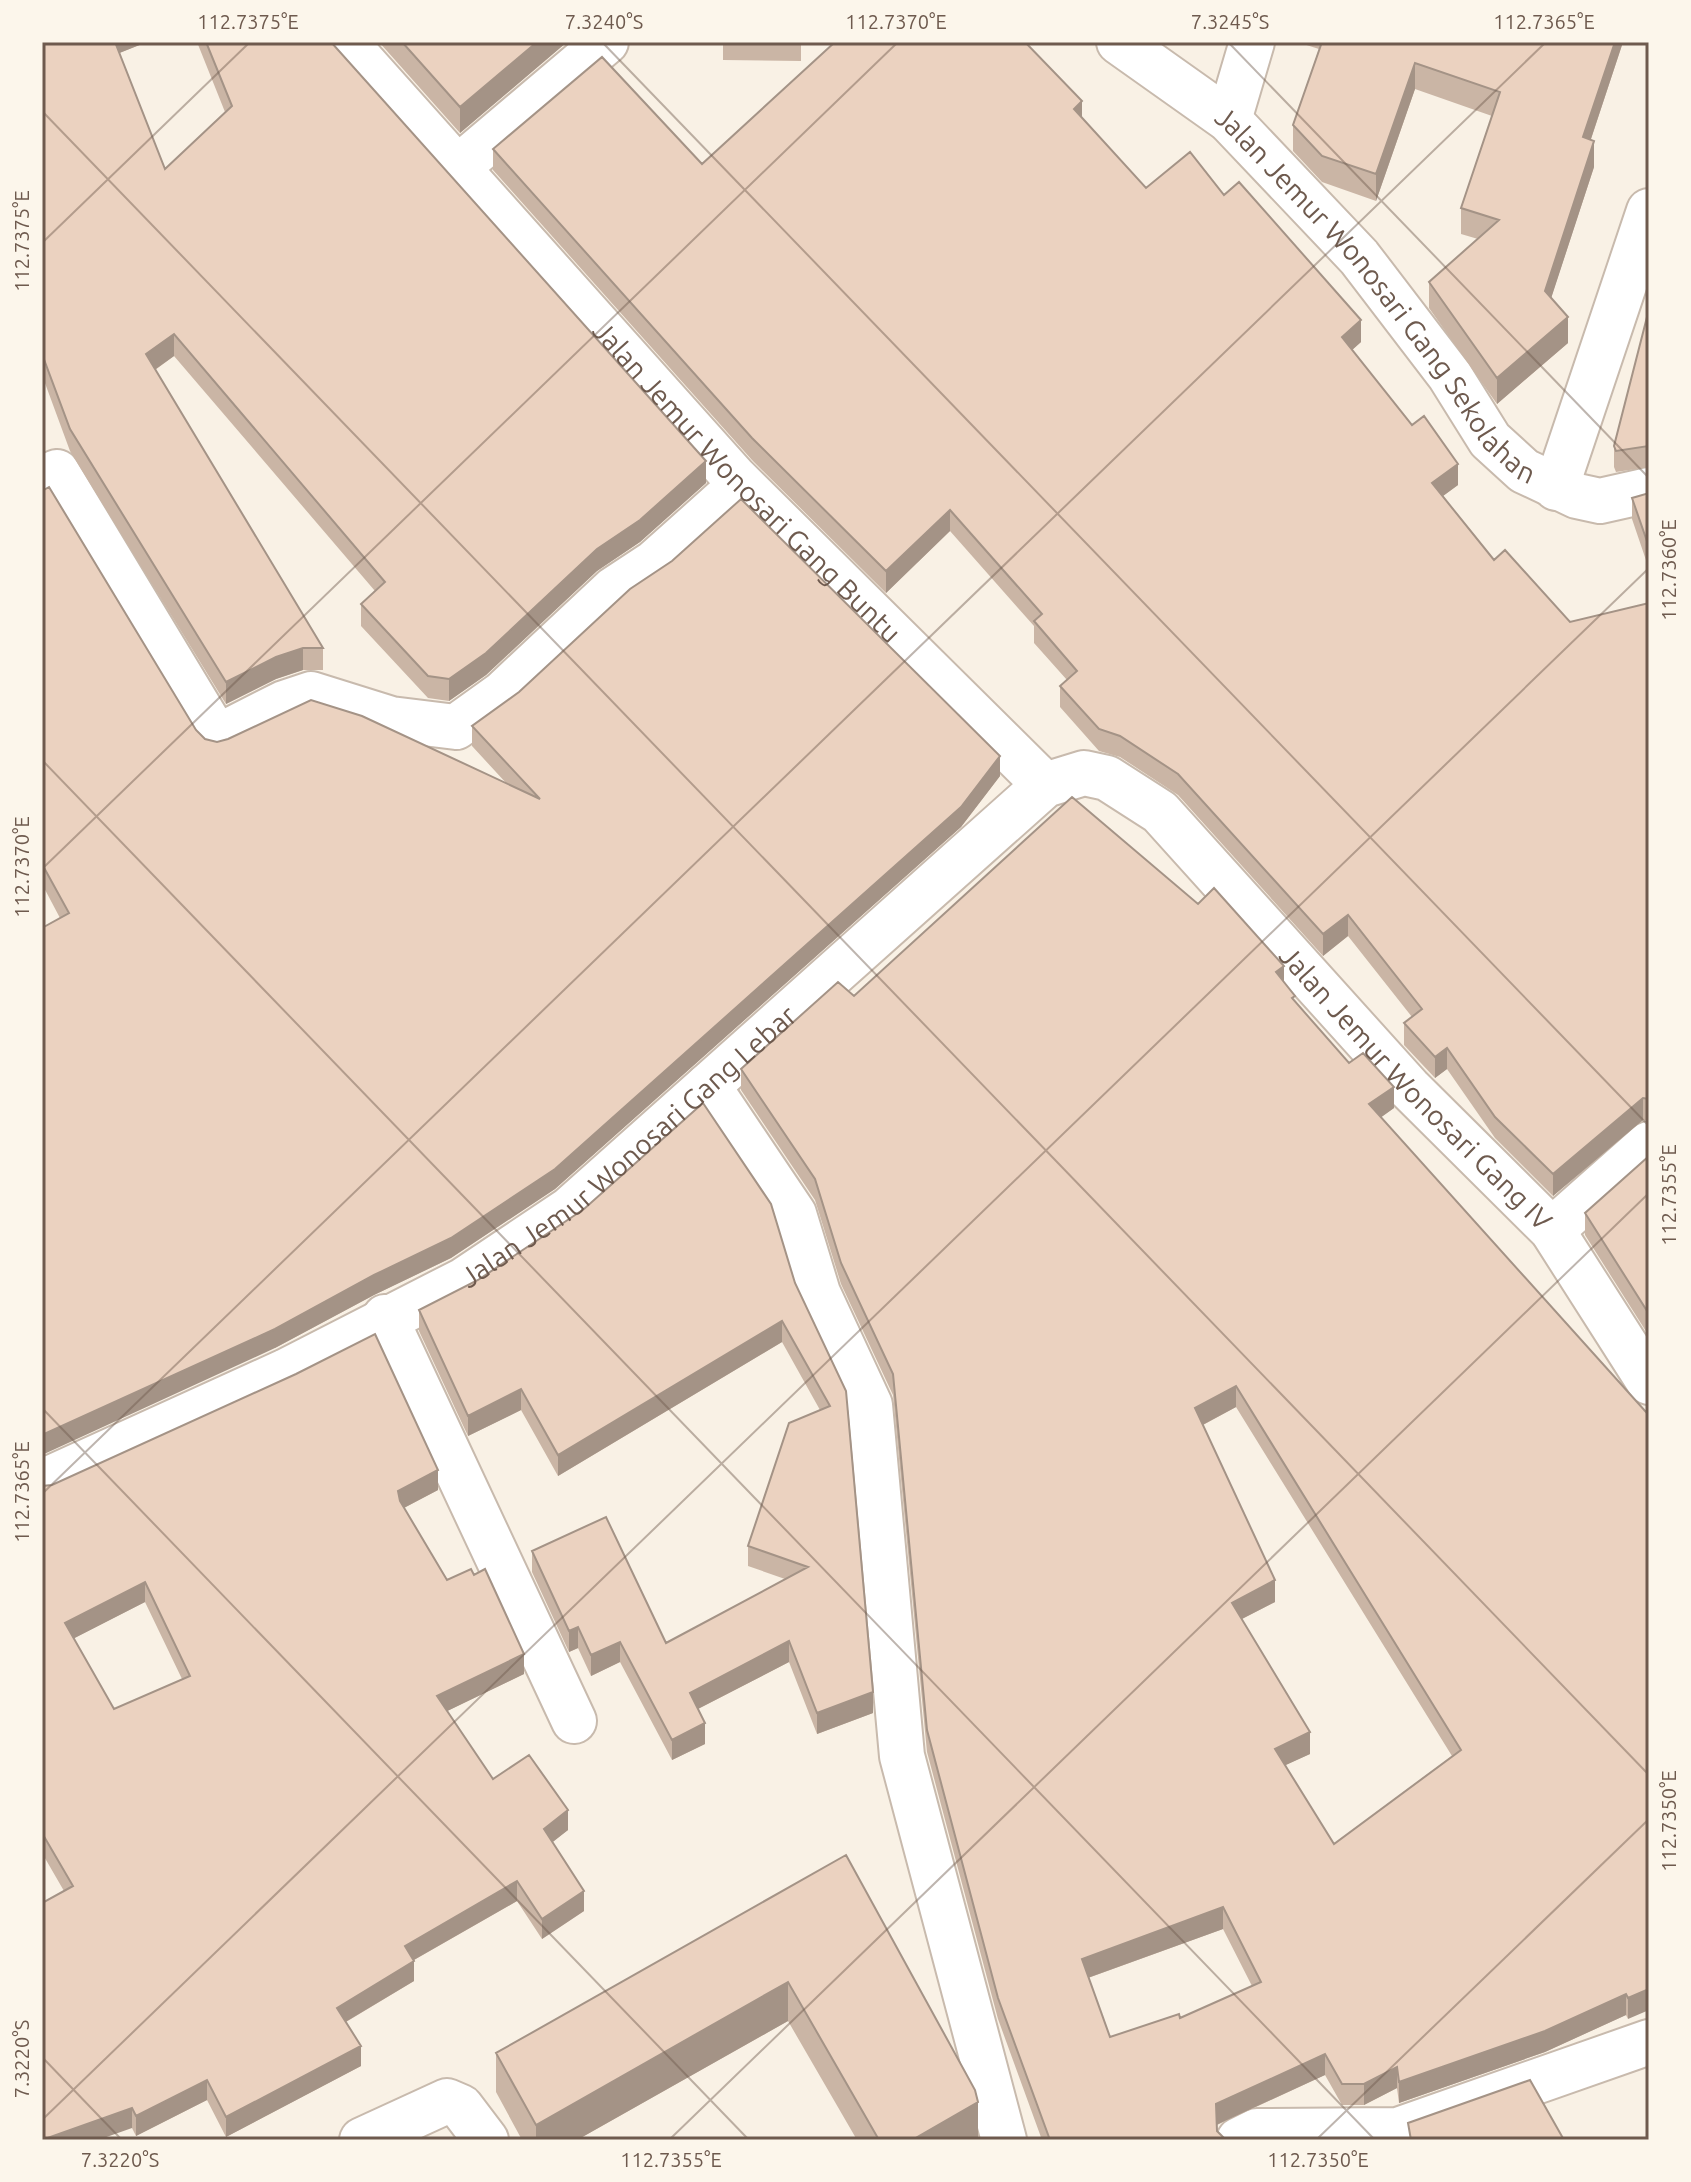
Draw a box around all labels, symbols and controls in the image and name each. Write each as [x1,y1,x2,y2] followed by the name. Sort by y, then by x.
[197,10,299,33] text: 112.7375°E
[565,10,643,33] text: 7.3240°S
[845,10,947,33] text: 112.7370°E
[1191,10,1269,33] text: 7.3245°S
[1493,10,1595,33] text: 112.7365°E
[1210,100,1541,489] street label: Jalan Jemur Wonosari Gang Sekolahan
[10,190,33,292] text: 112.7375°E
[587,315,908,648] street label: Jalan Jemur Wonosari Gang Buntu
[1657,519,1680,621] text: 112.7360°E
[10,816,33,918] text: 112.7370°E
[1274,940,1559,1236] street label: Jalan Jemur Wonosari Gang IV
[454,999,802,1293] street label: Jalan Jemur Wonosari Gang Lebar
[1657,1144,1680,1246] text: 112.7355°E
[10,1441,33,1543] text: 112.7365°E
[1657,1770,1680,1872] text: 112.7350°E
[10,2020,33,2098] text: 7.3220°S
[81,2148,159,2171] text: 7.3220°S
[620,2148,722,2171] text: 112.7355°E
[1267,2148,1369,2171] text: 112.7350°E

